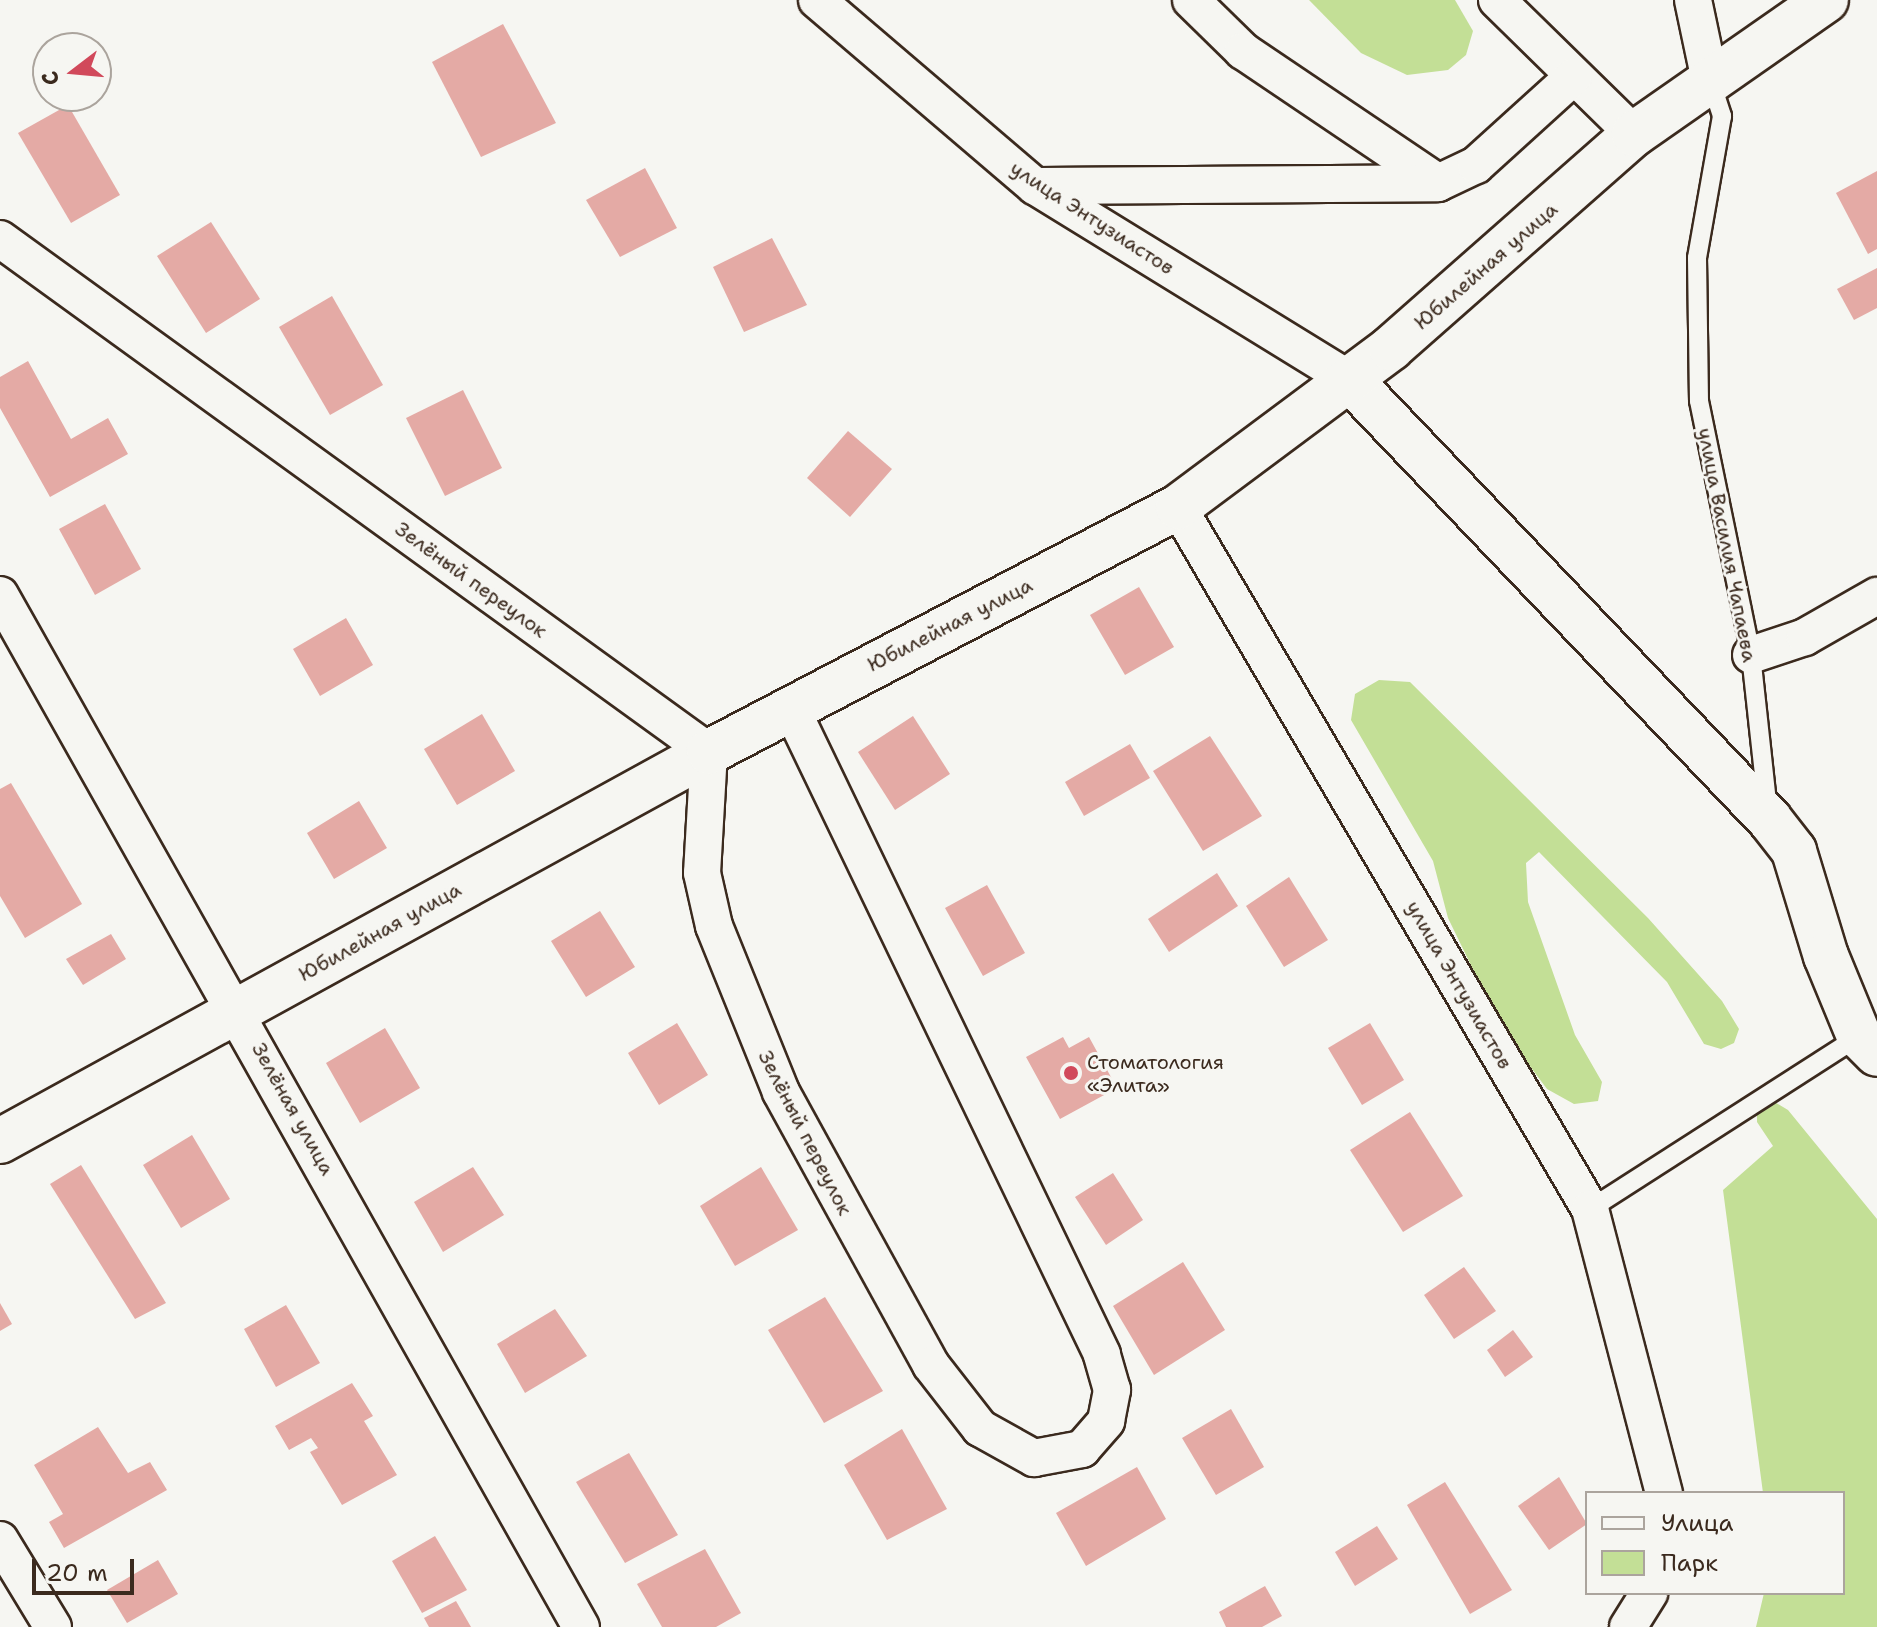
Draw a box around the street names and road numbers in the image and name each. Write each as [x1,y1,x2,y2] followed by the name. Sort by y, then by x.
[1006,156,1178,280] street label: улица Энтузиастов
[1410,197,1562,335] street label: Юбилейная улица
[1693,426,1761,664] street label: улица Василия Чапаева
[390,517,552,643] street label: Зелёный переулок
[864,573,1036,677] street label: Юбилейная улица
[295,877,465,987] street label: Юбилейная улица
[1401,897,1517,1073] street label: улица Энтузиастов
[247,1039,339,1179] street label: Зелёная улица
[753,1047,857,1219] street label: Зелёный переулок

